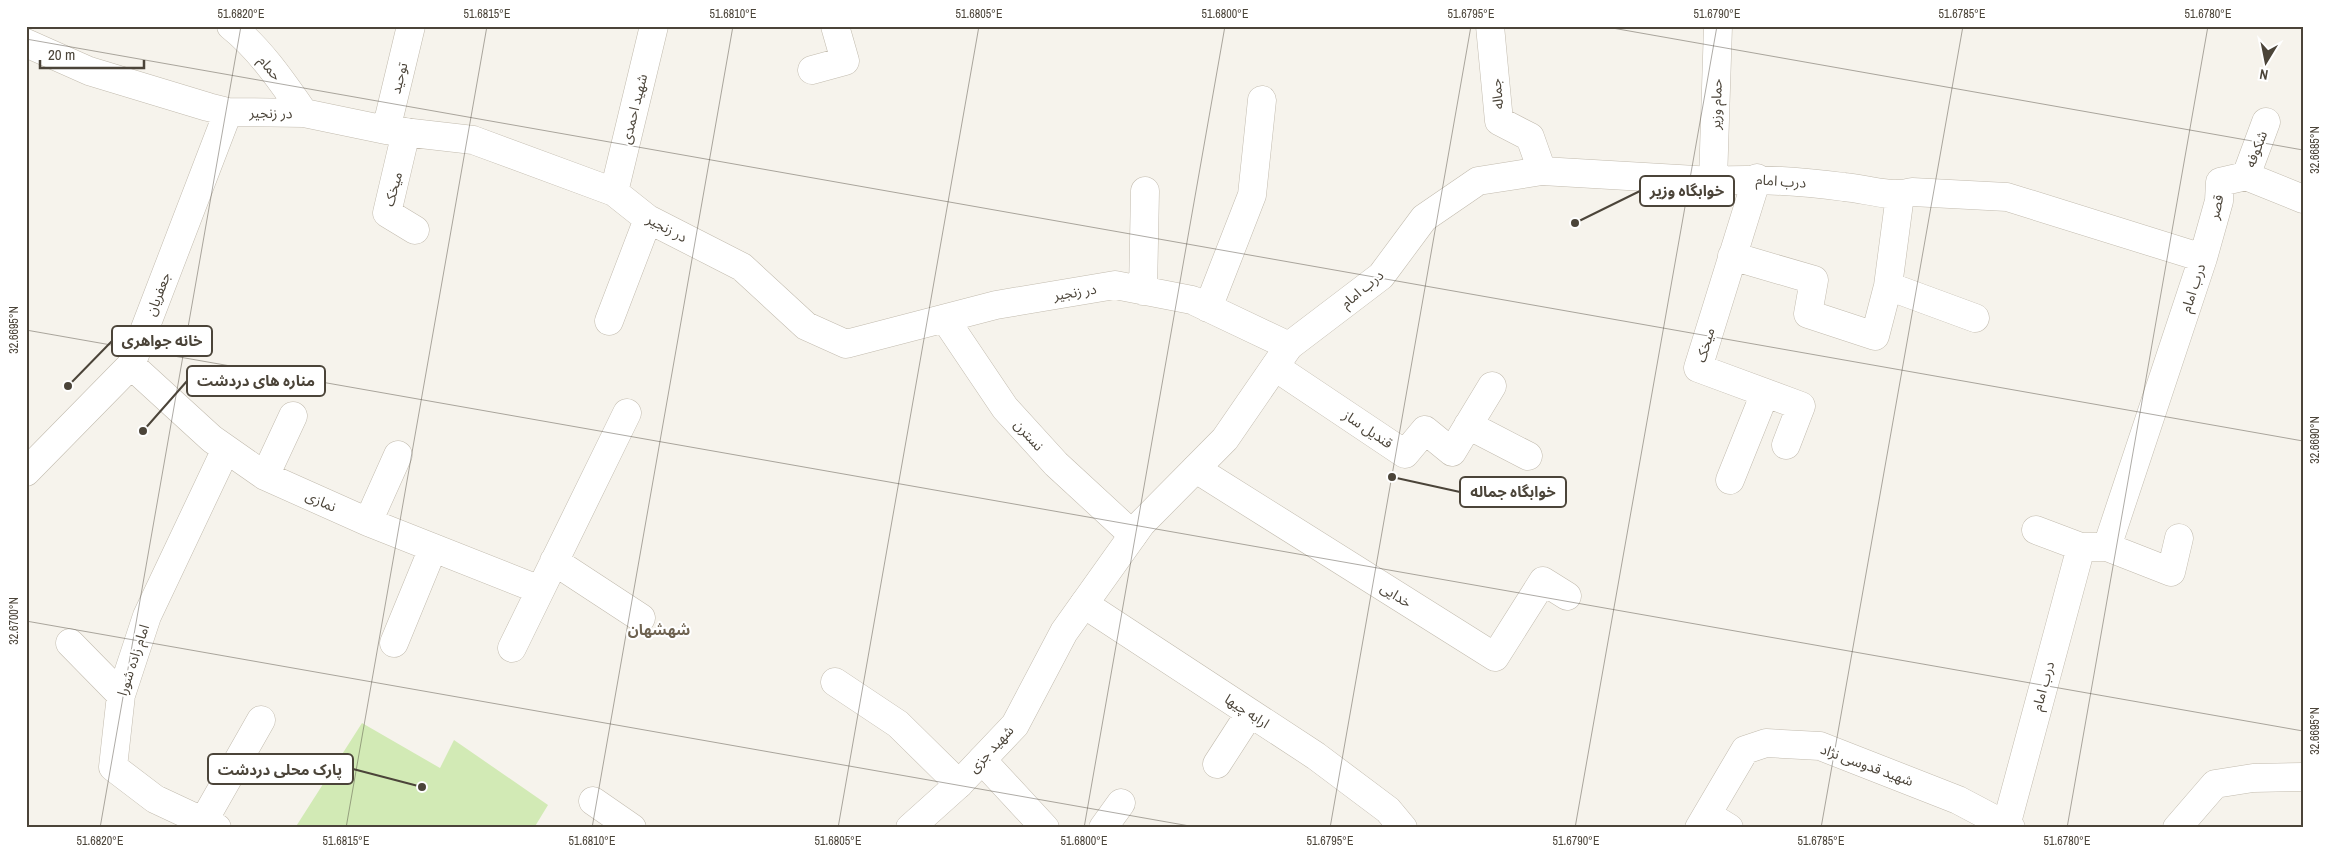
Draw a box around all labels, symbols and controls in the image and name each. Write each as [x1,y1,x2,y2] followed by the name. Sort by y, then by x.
[218,6,264,22] text: 51.6820°E
[464,6,510,22] text: 51.6815°E
[710,6,756,22] text: 51.6810°E
[956,6,1002,22] text: 51.6805°E
[1202,6,1248,22] text: 51.6800°E
[1448,6,1494,22] text: 51.6795°E
[1694,6,1740,22] text: 51.6790°E
[1939,6,1985,22] text: 51.6785°E
[2185,6,2231,22] text: 51.6780°E
[40,38,144,70] scale bar
[2242,38,2292,88] north arrow
[48,44,75,65] text: 20 m
[253,52,286,85] street label: حمام
[386,60,412,96] street label: توحید
[2258,65,2269,84] text: N
[617,72,651,146] street label: شهید احمدی
[1486,78,1508,110] street label: جماله
[1706,78,1728,131] street label: حمام وزیر
[248,104,293,122] street label: در زنجیر
[2307,126,2323,174] text: 32.6685°N
[2241,128,2271,170] street label: شکوفه
[380,170,406,208] street label: میخک
[1755,170,1807,194] street label: درب امام
[1640,176,1734,206] callout: خوابگاه وزیر
[1649,180,1725,201] text: خوابگاه وزیر
[2204,193,2227,222] street label: قصر
[643,209,691,246] street label: در زنجیر
[2177,261,2211,315] street label: درب امام
[1337,266,1389,314] street label: درب امام
[141,270,175,318] street label: جعفریان
[1051,280,1098,304] street label: در زنجیر
[6,306,22,354] text: 32.6695°N
[112,326,212,356] callout: خانه جواهری
[1692,326,1718,364] street label: میخک
[122,330,203,351] text: خانه جواهری
[187,366,325,396] callout: مناره های دردشت
[197,370,315,391] text: مناره های دردشت
[1339,405,1396,452] street label: قندیل ساز
[1010,416,1048,455] street label: نسترن
[2307,416,2323,464] text: 32.6690°N
[1460,477,1566,507] callout: خوابگاه جماله
[1470,481,1556,502] text: خوابگاه جماله
[303,486,339,516] street label: نمازی
[1377,578,1415,612] street label: خدایی
[6,597,22,645] text: 32.6700°N
[628,619,690,640] district label: شهشهان
[113,622,155,699] street label: امام زاده شورا
[2028,659,2060,713] street label: درب امام
[1221,690,1273,733] street label: ارابه چیها
[2307,707,2323,755] text: 32.6695°N
[965,722,1017,776] street label: شهید جزی
[1818,740,1916,790] street label: شهید قدوسی نژاد
[208,754,353,784] callout: پارک محلی دردشت
[218,759,342,780] text: پارک محلی دردشت
[77,833,123,849] text: 51.6820°E
[323,833,369,849] text: 51.6815°E
[569,833,615,849] text: 51.6810°E
[815,833,861,849] text: 51.6805°E
[1061,833,1107,849] text: 51.6800°E
[1307,833,1353,849] text: 51.6795°E
[1553,833,1599,849] text: 51.6790°E
[1798,833,1844,849] text: 51.6785°E
[2044,833,2090,849] text: 51.6780°E

